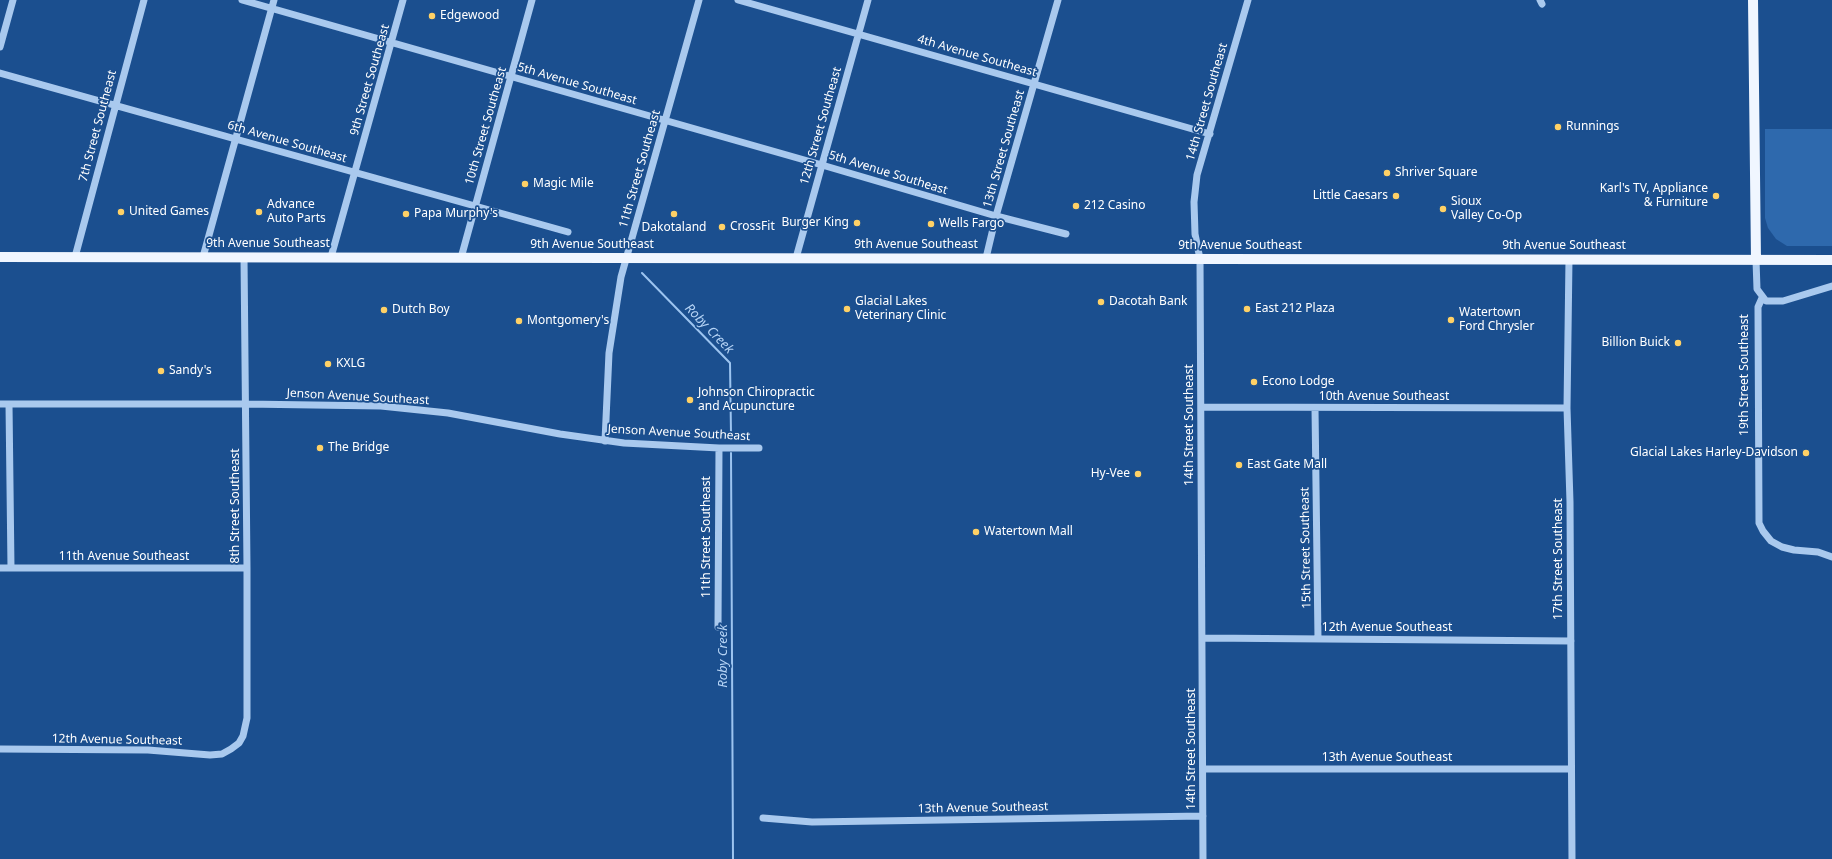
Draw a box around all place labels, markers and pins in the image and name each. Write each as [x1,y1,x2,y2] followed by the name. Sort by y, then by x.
[440,9,499,23] place label: Edgewood
[427,11,437,21] marker: Edgewood
[1566,120,1619,134] place label: Runnings
[1553,122,1563,132] marker: Runnings
[1395,166,1478,180] place label: Shriver Square
[1382,168,1392,178] marker: Shriver Square
[533,177,594,191] place label: Magic Mile
[520,179,530,189] marker: Magic Mile
[1600,182,1708,210] place label: Karl's TV, Appliance & Furniture
[1313,189,1388,203] place label: Little Caesars
[1391,191,1401,201] marker: Little Caesars
[1711,191,1721,201] marker: Karl's TV, Appliance & Furniture
[1451,195,1522,223] place label: Sioux Valley Co-Op
[267,198,326,226] place label: Advance Auto Parts
[1084,199,1146,213] place label: 212 Casino
[1071,201,1081,211] marker: 212 Casino
[1438,204,1448,214] marker: Sioux Valley Co-Op
[129,205,209,219] place label: United Games
[116,207,126,217] marker: United Games
[254,207,264,217] marker: Advance Auto Parts
[414,207,498,221] place label: Papa Murphy's
[401,209,411,219] marker: Papa Murphy's
[669,209,679,219] marker: Dakotaland
[781,216,849,230] place label: Burger King
[939,217,1004,231] place label: Wells Fargo
[852,218,862,228] marker: Burger King
[926,219,936,229] marker: Wells Fargo
[730,220,775,234] place label: CrossFit
[642,221,706,235] place label: Dakotaland
[717,222,727,232] marker: CrossFit
[855,295,946,323] place label: Glacial Lakes Veterinary Clinic
[1109,295,1187,309] place label: Dacotah Bank
[1096,297,1106,307] marker: Dacotah Bank
[1255,302,1335,316] place label: East 212 Plaza
[392,303,450,317] place label: Dutch Boy
[842,304,852,314] marker: Glacial Lakes Veterinary Clinic
[1242,304,1252,314] marker: East 212 Plaza
[379,305,389,315] marker: Dutch Boy
[1459,306,1534,334] place label: Watertown Ford Chrysler
[527,314,609,328] place label: Montgomery's
[1446,315,1456,325] marker: Watertown Ford Chrysler
[514,316,524,326] marker: Montgomery's
[1602,336,1670,350] place label: Billion Buick
[1673,338,1683,348] marker: Billion Buick
[336,357,365,371] place label: KXLG
[323,359,333,369] marker: KXLG
[169,364,212,378] place label: Sandy's
[156,366,166,376] marker: Sandy's
[1262,375,1335,389] place label: Econo Lodge
[1249,377,1259,387] marker: Econo Lodge
[698,386,815,414] place label: Johnson Chiropractic and Acupuncture
[685,395,695,405] marker: Johnson Chiropractic and Acupuncture
[328,441,389,455] place label: The Bridge
[315,443,325,453] marker: The Bridge
[1630,446,1798,460] place label: Glacial Lakes Harley-Davidson
[1801,448,1811,458] marker: Glacial Lakes Harley-Davidson
[1247,458,1327,472] place label: East Gate Mall
[1234,460,1244,470] marker: East Gate Mall
[1091,467,1130,481] place label: Hy-Vee
[1133,469,1143,479] marker: Hy-Vee
[984,525,1073,539] place label: Watertown Mall
[971,527,981,537] marker: Watertown Mall

